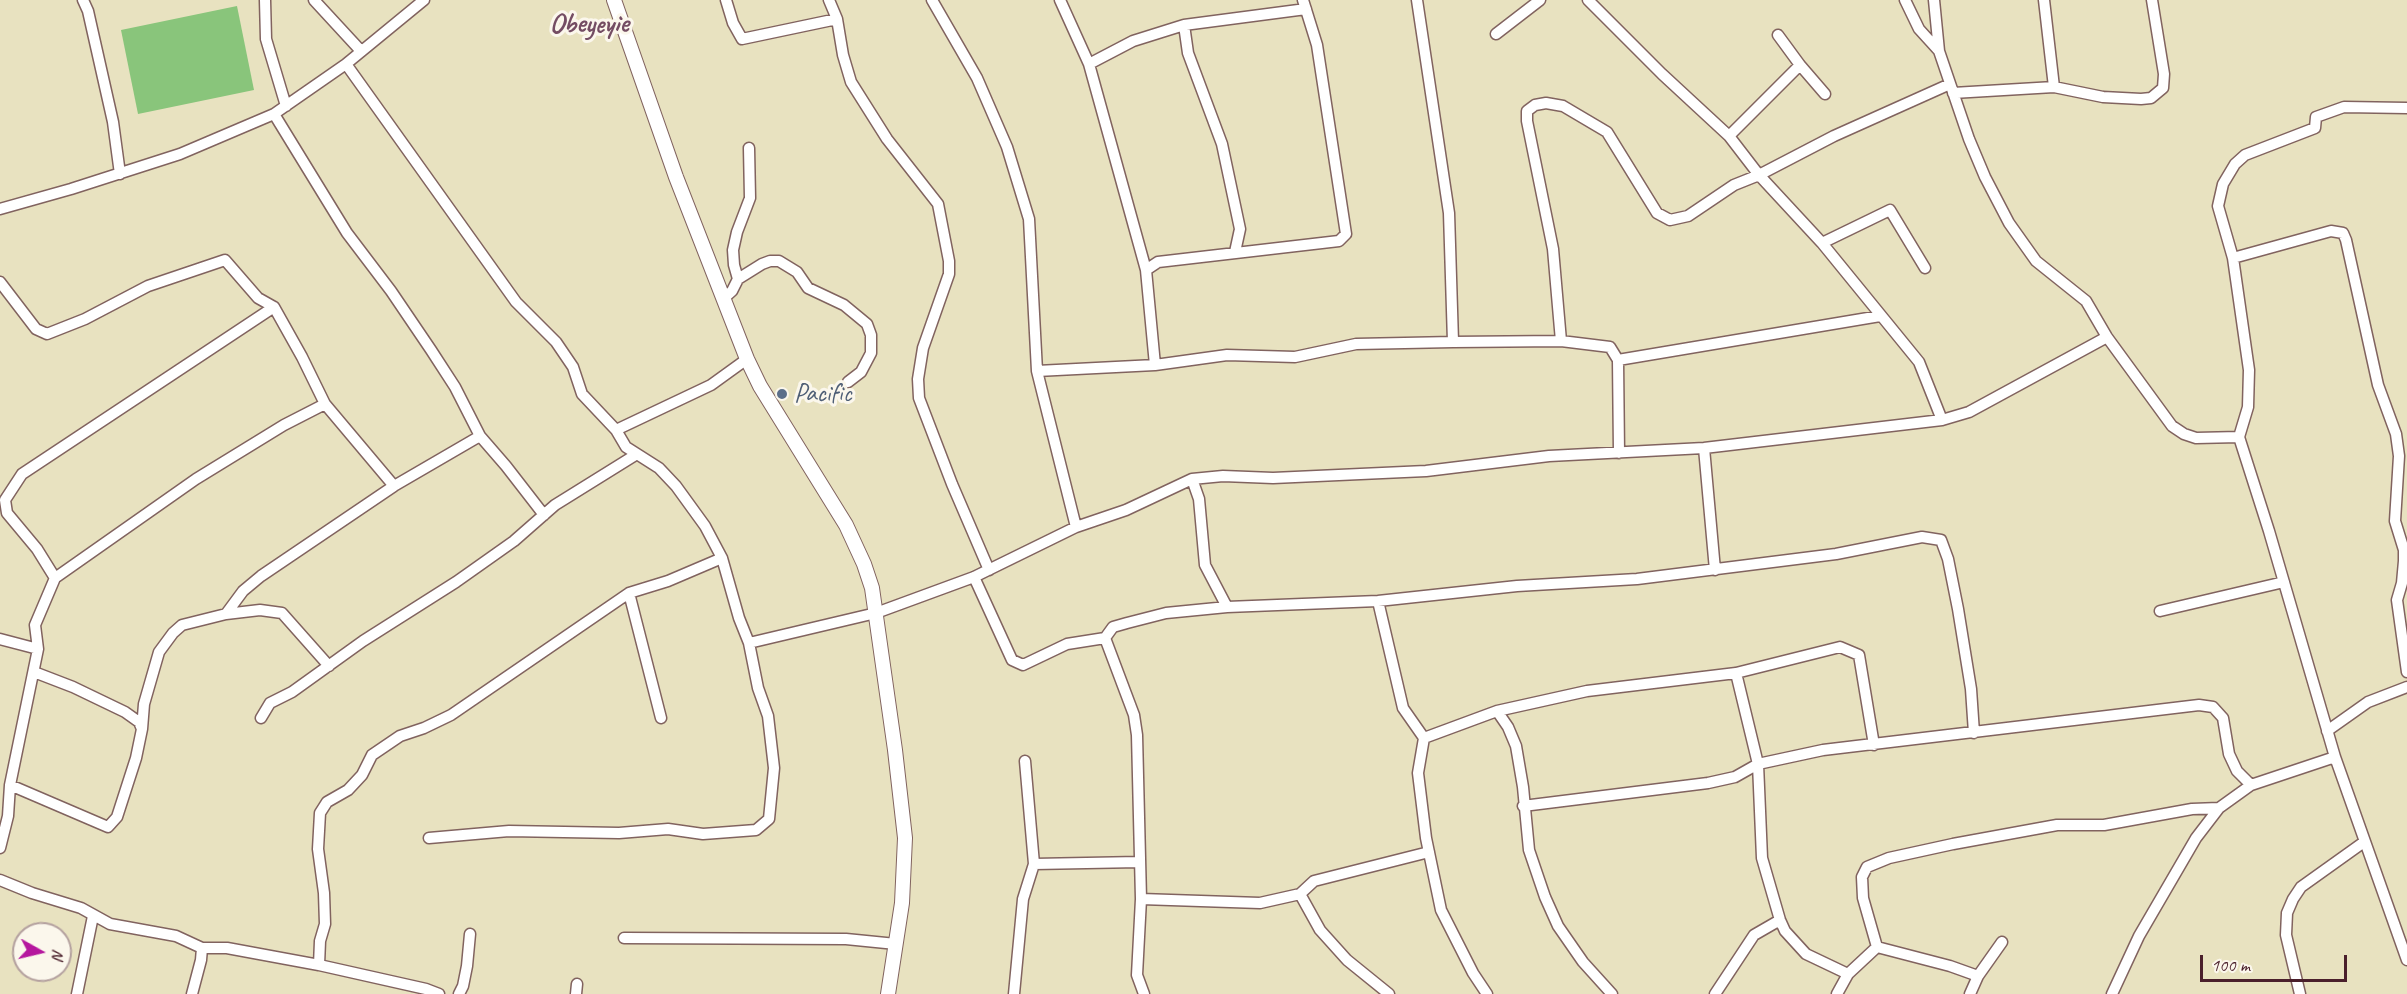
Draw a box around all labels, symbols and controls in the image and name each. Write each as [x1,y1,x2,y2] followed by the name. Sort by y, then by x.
[549,8,629,42] district label: Obeyeyie
[794,378,852,410] place label: Pacific
[775,387,789,401] marker: Pacific
[12,922,72,982] north arrow
[2203,943,2350,981] scale bar
[47,948,68,961] text: N
[2211,954,2250,976] text: 100 m

